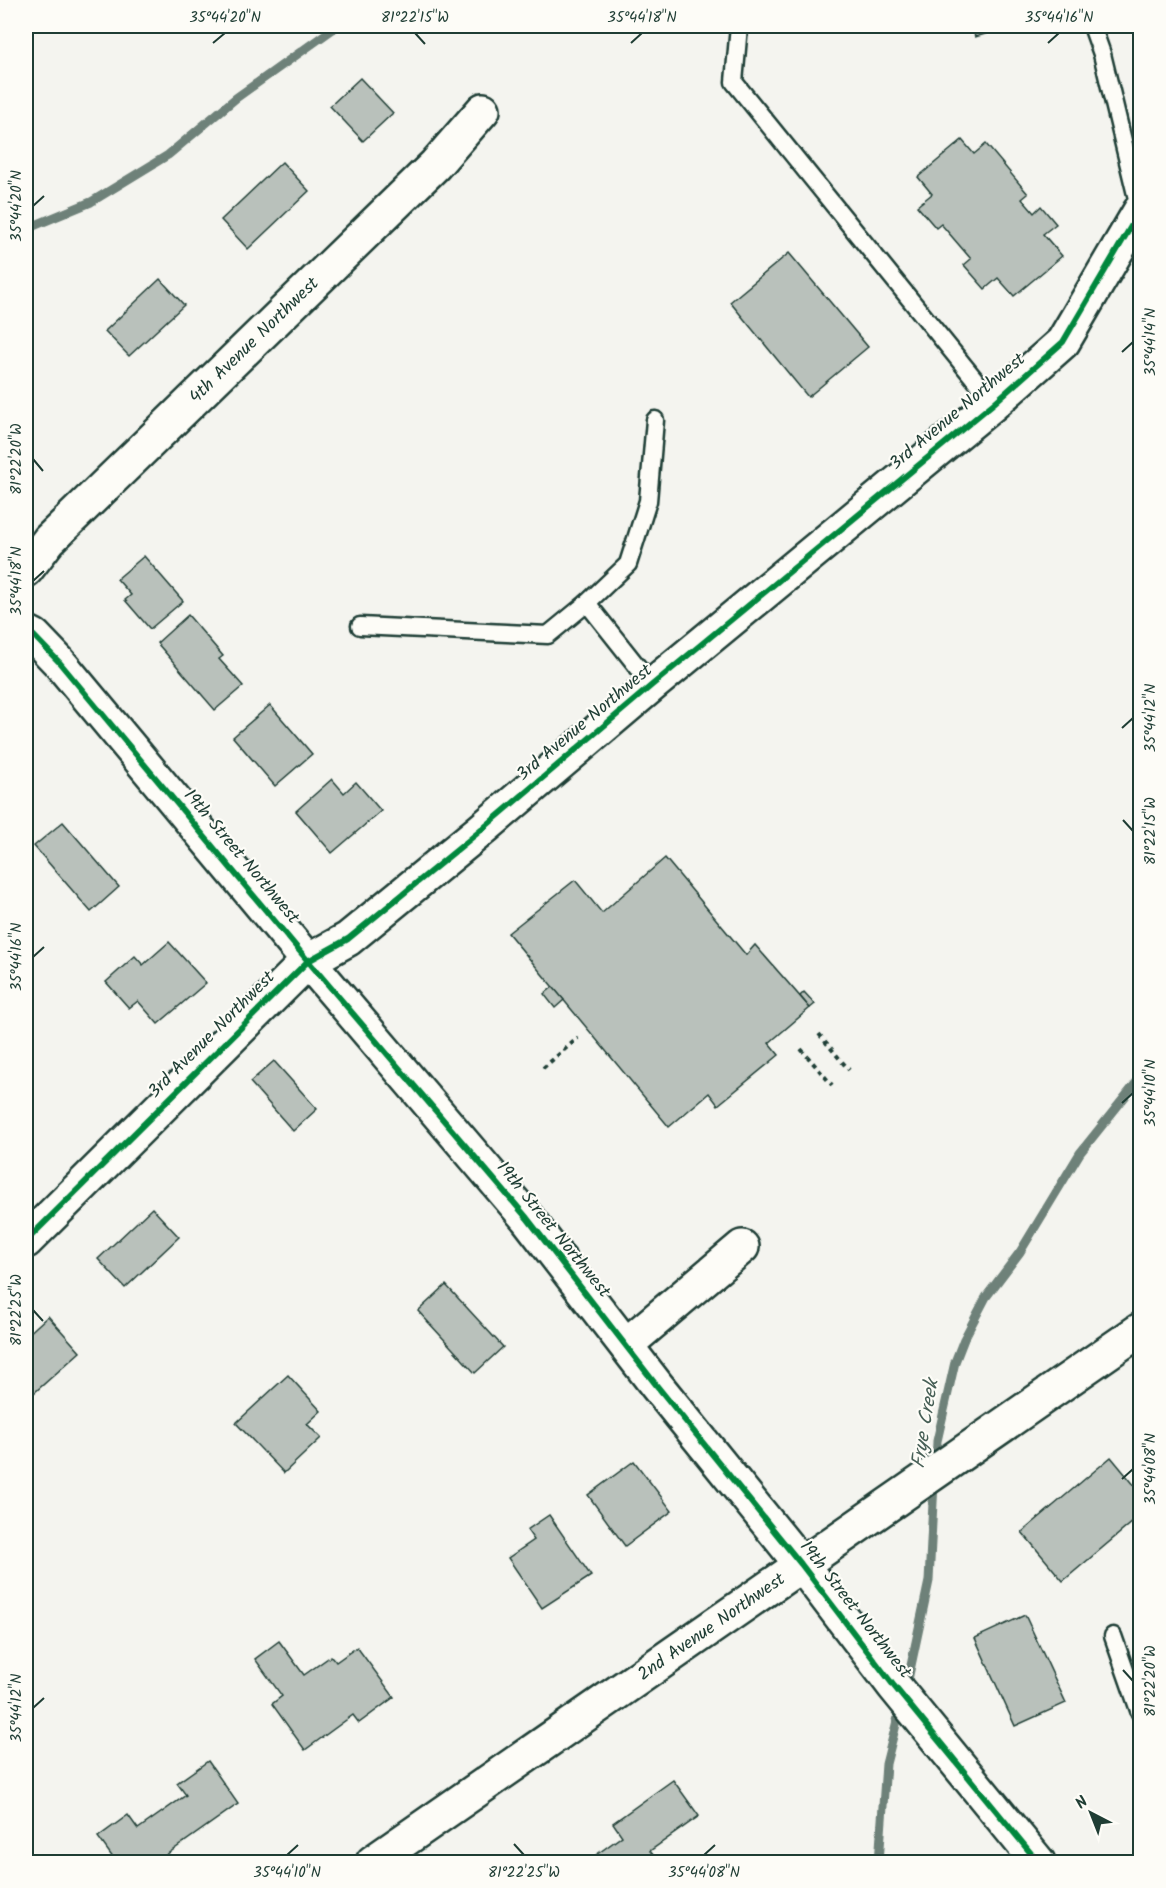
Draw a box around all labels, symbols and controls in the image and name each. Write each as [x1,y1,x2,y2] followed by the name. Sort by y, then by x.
[189,6,261,30] text: 35°44'20"N
[381,6,449,30] text: 81°22'15"W
[607,6,677,30] text: 35°44'18"N
[1025,6,1093,30] text: 35°44'16"N
[5,170,29,242] text: 35°44'20"N
[183,270,327,411] street label: 4th Avenue Northwest
[1139,308,1163,376] text: 35°44'14"N
[883,345,1033,478] street label: 3rd Avenue Northwest
[5,423,29,495] text: 81°22'20"W
[5,546,29,616] text: 35°44'18"N
[510,656,660,789] street label: 3rd Avenue Northwest
[1139,684,1163,752] text: 35°44'12"N
[176,783,307,932] street label: 19th Street Northwest
[1139,797,1163,865] text: 81°22'15"W
[5,923,29,991] text: 35°44'16"N
[141,964,283,1106] street label: 3rd Avenue Northwest
[1139,1059,1163,1127] text: 35°44'10"N
[489,1155,618,1306] street label: 19th Street Northwest
[5,1274,29,1346] text: 81°22'25"W
[903,1375,949,1471] water label: Frye Creek
[1139,1433,1163,1505] text: 35°44'08"N
[792,1535,919,1686] street label: 19th Street Northwest
[632,1565,792,1689] street label: 2nd Avenue Northwest
[1139,1645,1163,1717] text: 81°22'20"W
[5,1674,29,1742] text: 35°44'12"N
[1061,1783,1121,1843] north arrow
[1070,1790,1094,1816] text: N
[253,1861,321,1885] text: 35°44'10"N
[488,1861,560,1885] text: 81°22'25"W
[668,1861,740,1885] text: 35°44'08"N

